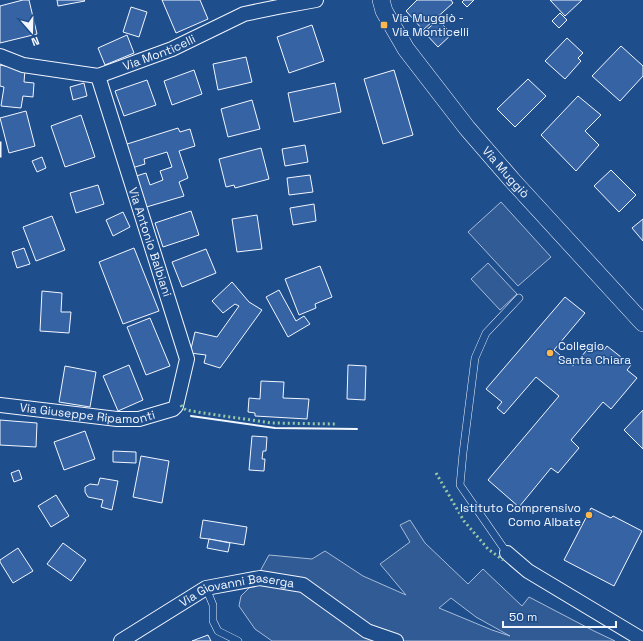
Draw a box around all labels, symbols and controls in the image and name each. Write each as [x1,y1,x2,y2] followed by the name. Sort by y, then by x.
[392,10,469,40] place label: Via Muggiò - Via Monticelli
[12,12,52,52] north arrow
[379,20,389,30] marker: Via Muggiò - Via Monticelli
[121,31,198,74] street label: Via Monticelli
[30,34,41,49] text: N
[479,143,533,202] street label: Via Muggiò
[125,185,175,299] street label: Via Antonio Balbiani
[558,338,631,368] place label: Collegio Santa Chiara
[545,348,555,358] marker: Collegio Santa Chiara
[19,399,157,427] street label: Via Giuseppe Ripamonti
[460,500,581,530] place label: Istituto Comprensivo Como Albate
[584,510,594,520] marker: Istituto Comprensivo Como Albate
[176,570,296,611] street label: Via Giovanni Baserga
[503,603,616,629] scale bar
[509,609,537,625] text: 50 m

